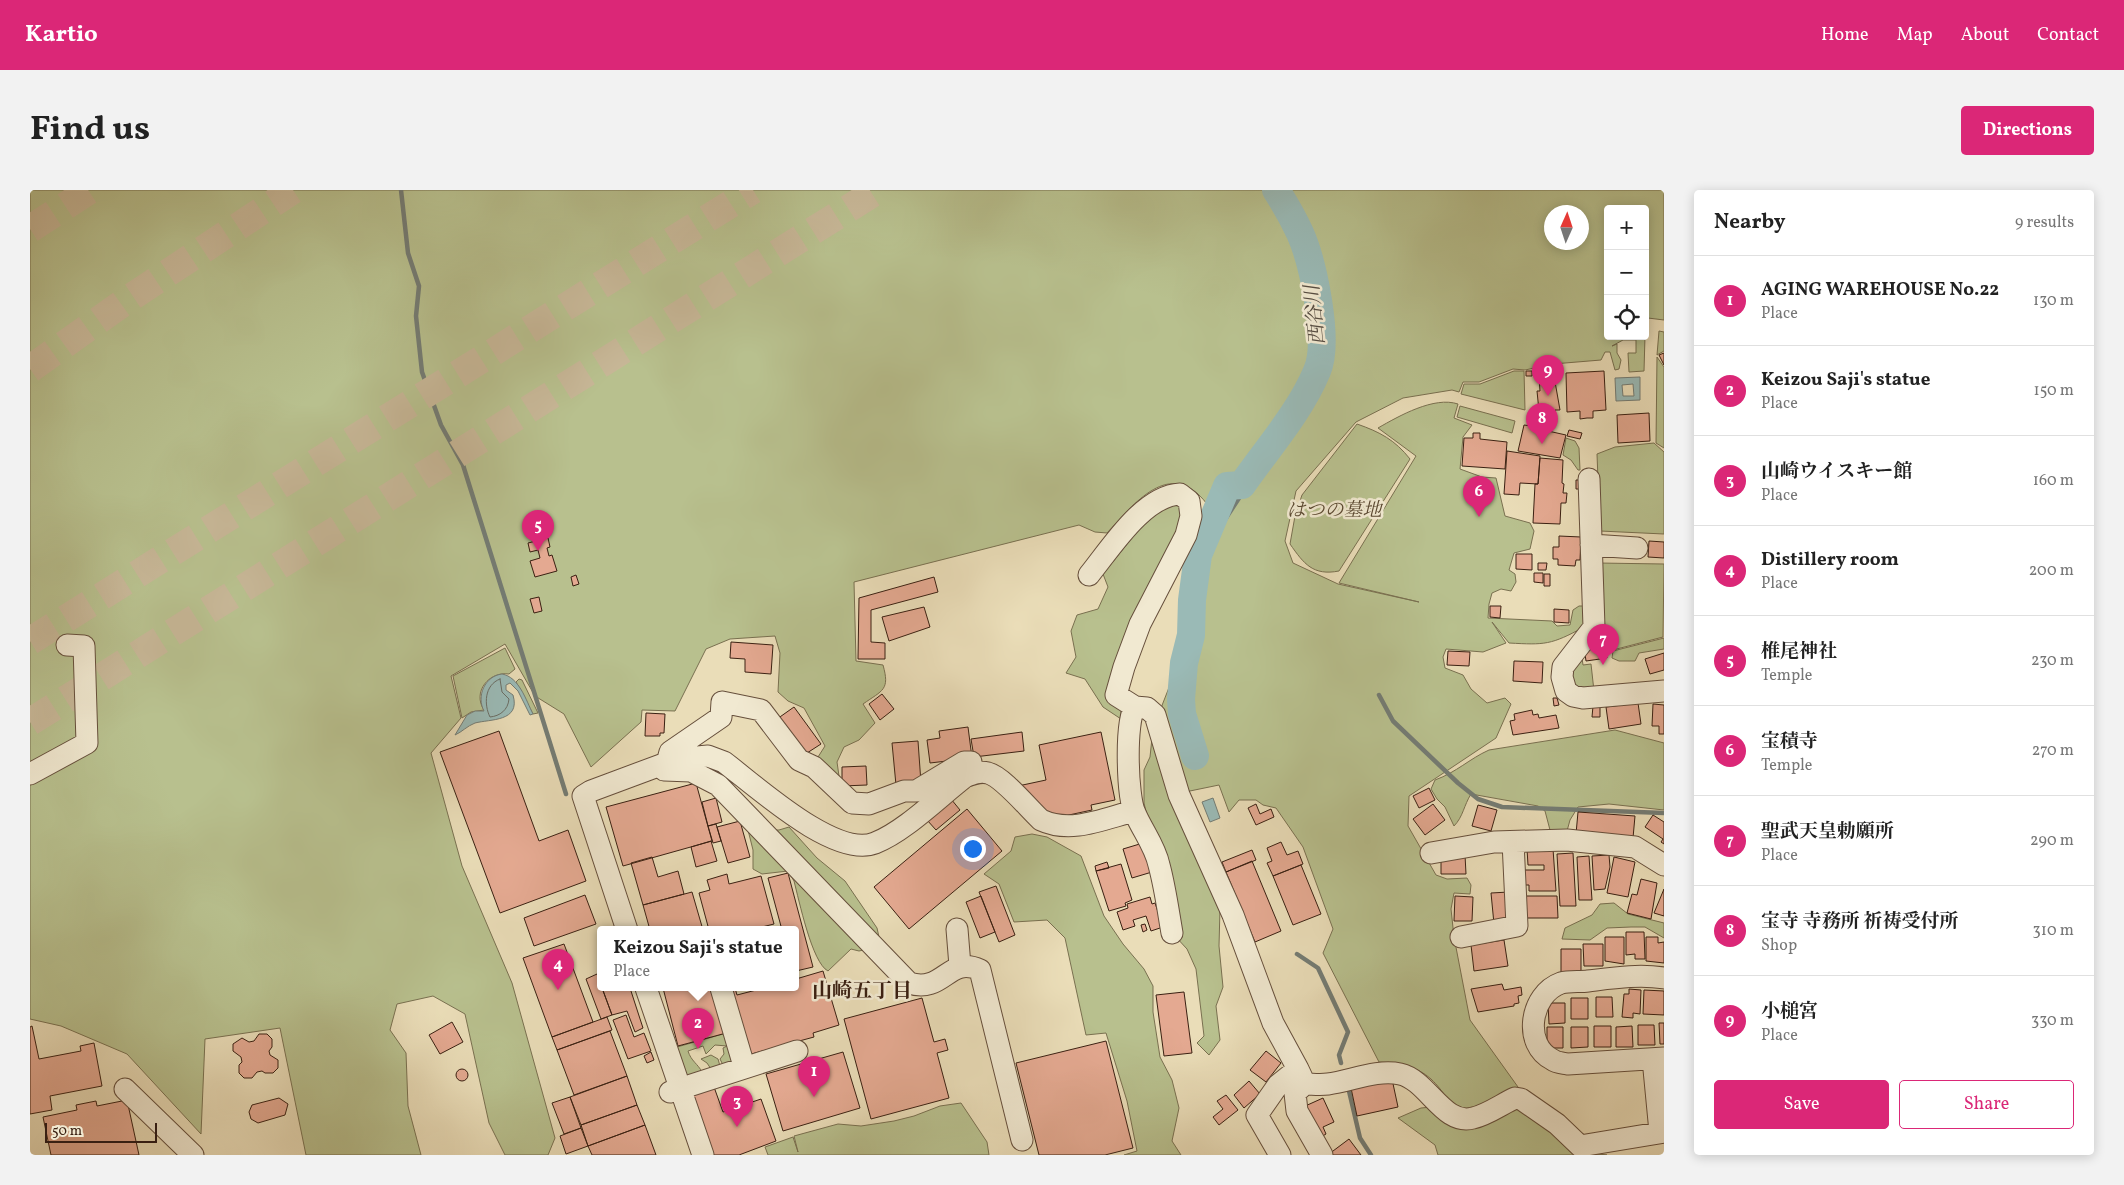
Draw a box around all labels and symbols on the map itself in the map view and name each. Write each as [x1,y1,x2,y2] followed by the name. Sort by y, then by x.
[1544,205,1589,250] north arrow
[1299,282,1333,346] water label: 西谷川
[1532,355,1564,396] pin: 9
[1526,403,1558,444] pin: 8
[1463,476,1495,517] pin: 6
[1286,498,1383,524] park label: はつの墓地
[522,510,554,551] pin: 5
[1587,624,1619,665] pin: 7
[960,836,986,862] your location
[542,949,574,990] pin: 4
[812,978,912,1006] district label: 山崎五丁目
[682,1008,714,1049] pin: 2
[798,1056,830,1097] pin: 1
[721,1086,753,1127] pin: 3
[45,1120,158,1143] scale bar

